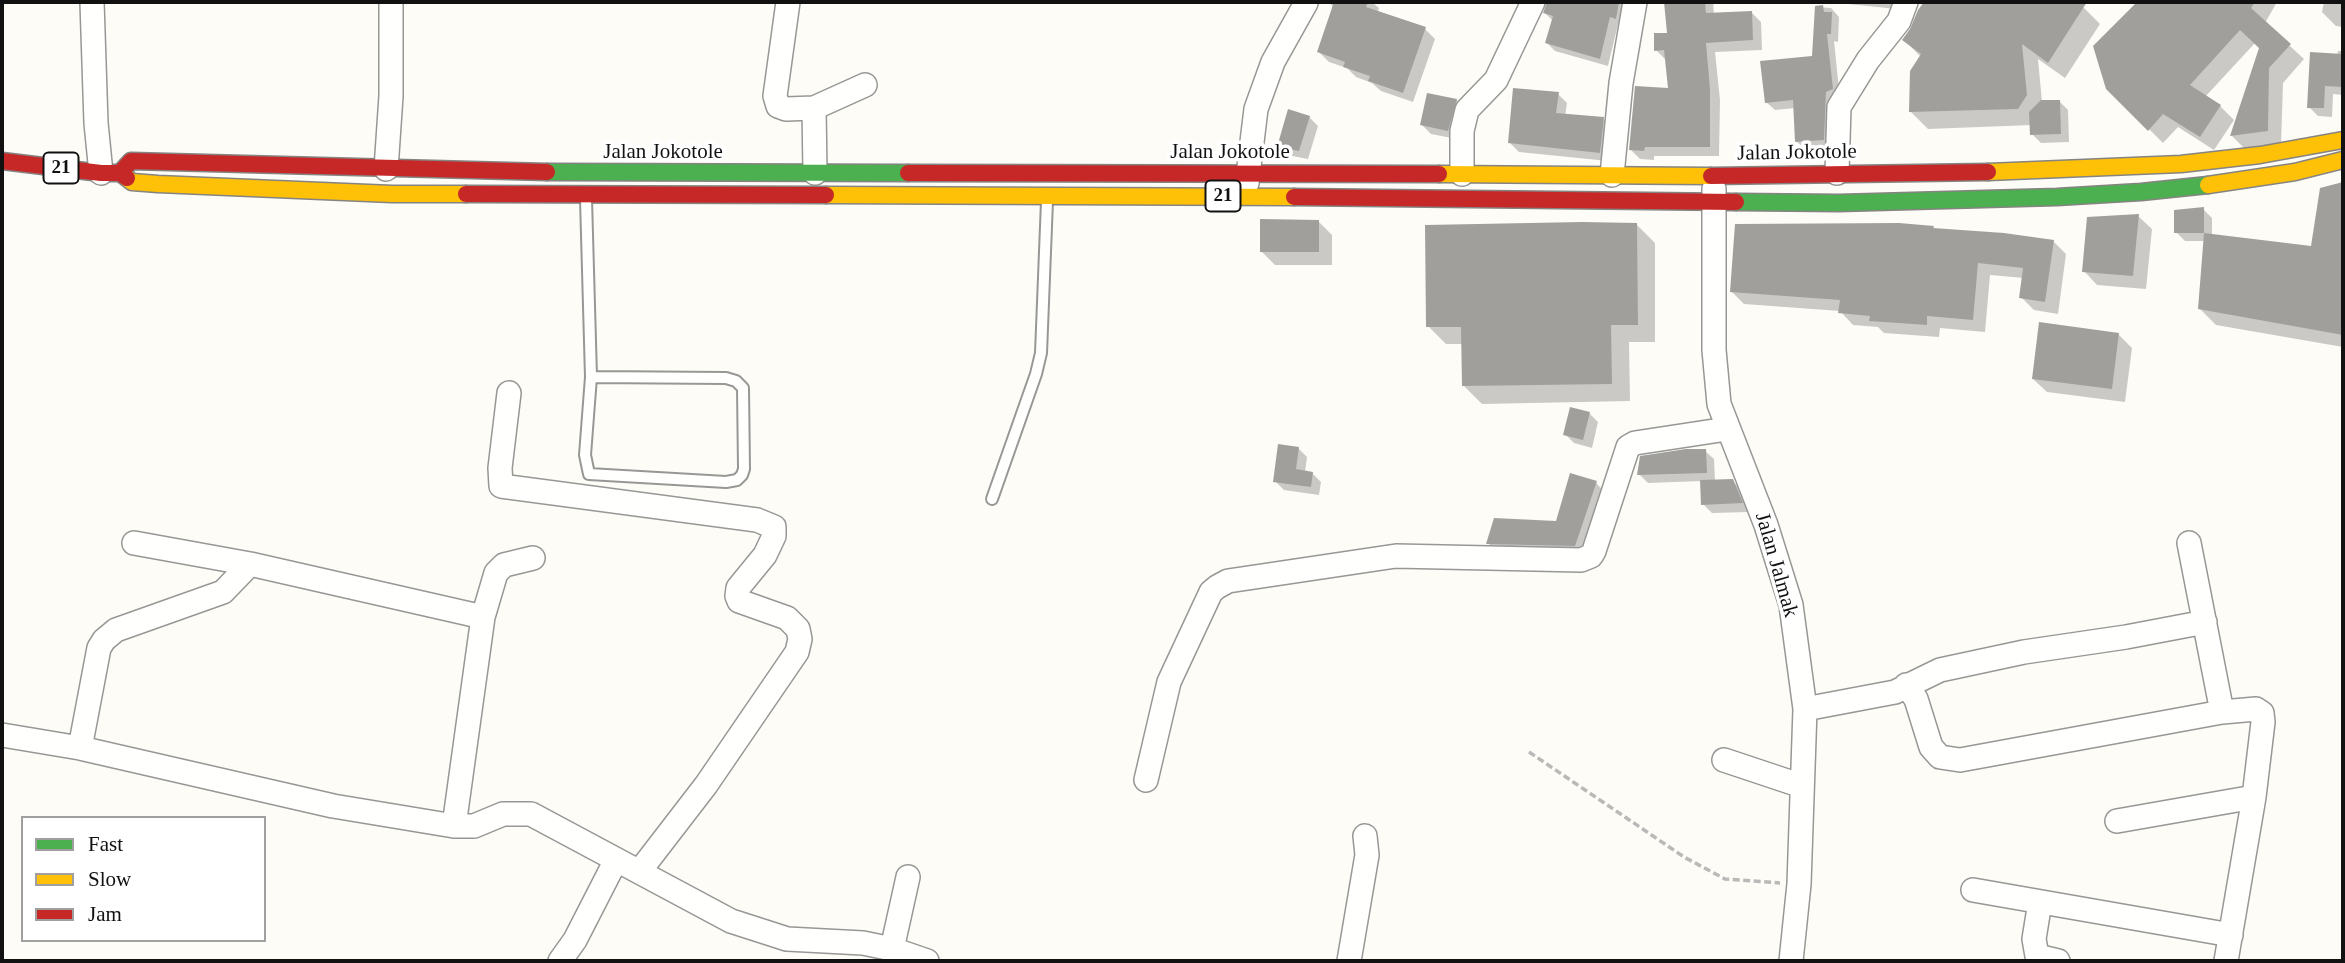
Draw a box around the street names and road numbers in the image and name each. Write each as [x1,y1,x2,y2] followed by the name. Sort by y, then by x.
[603,139,723,165] street label: Jalan Jokotole
[1170,139,1290,165] street label: Jalan Jokotole
[1737,139,1857,167] street label: Jalan Jokotole
[43,152,78,184] road number: 21
[1206,180,1240,212] road number: 21
[1749,510,1803,620] street label: Jalan Jalmak

